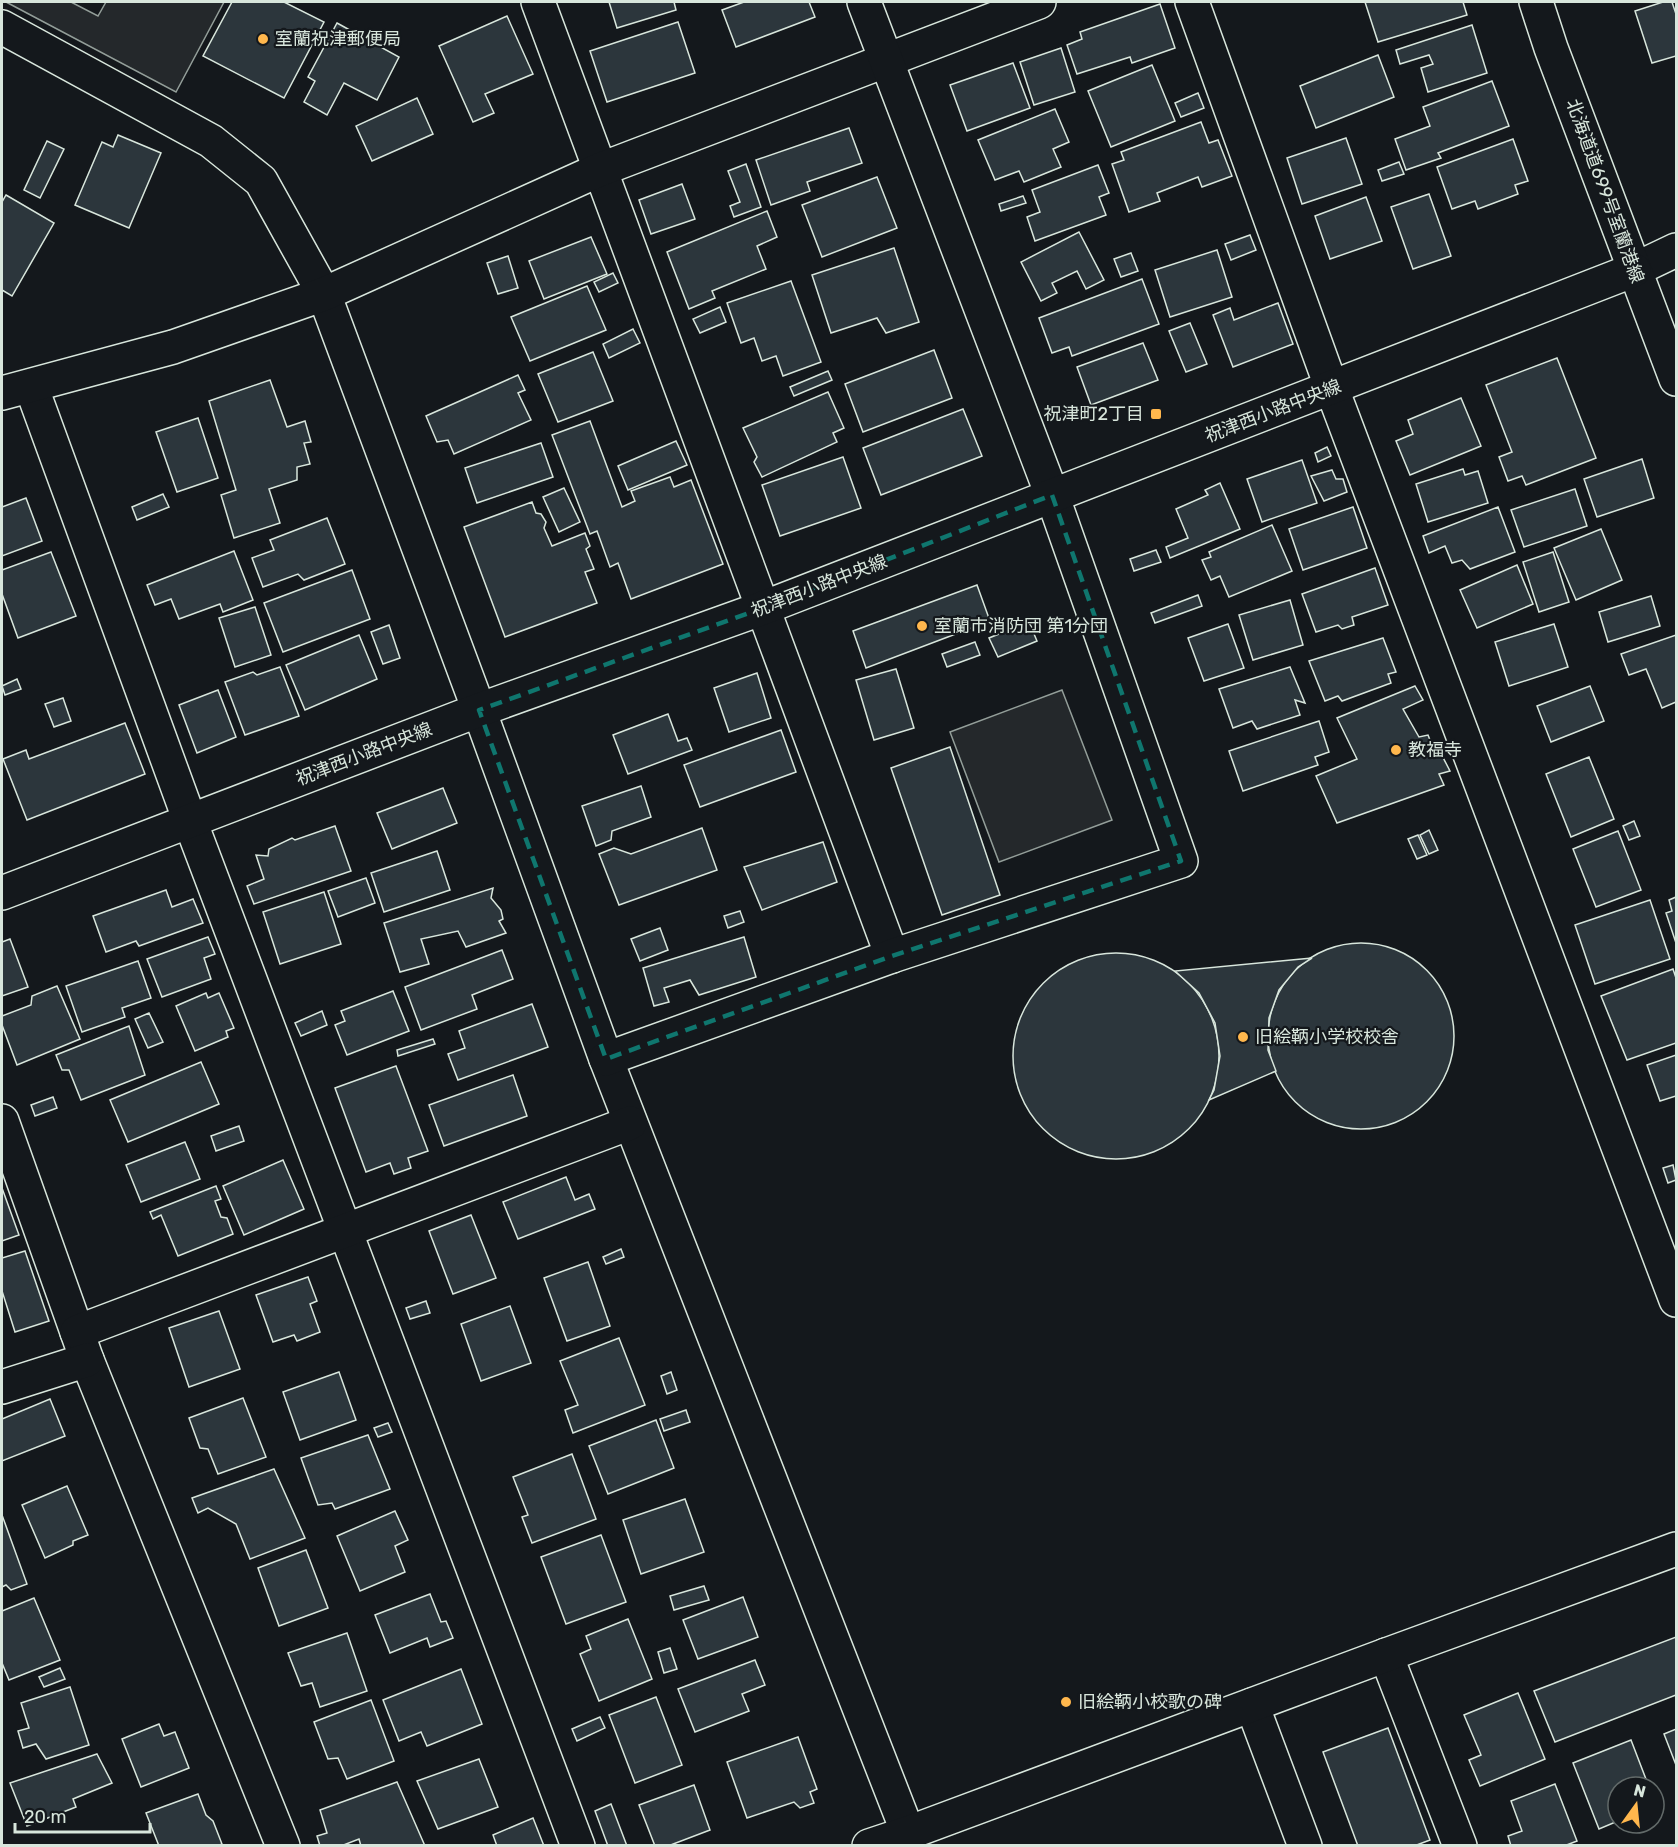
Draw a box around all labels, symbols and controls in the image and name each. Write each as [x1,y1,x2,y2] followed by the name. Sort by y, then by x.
[275,28,401,50] place label: 室蘭祝津郵便局
[256,32,270,46] marker: 室蘭祝津郵便局
[1561,96,1649,286] street label: 北海道道699号室蘭港線
[1202,375,1344,447] street label: 祝津西小路中央線
[1043,403,1144,425] place label: 祝津町2丁目
[1149,407,1163,421] marker: 祝津町2丁目
[748,550,890,622] street label: 祝津西小路中央線
[934,615,1108,637] place label: 室蘭市消防団 第1分団
[915,619,929,633] marker: 室蘭市消防団 第1分団
[293,718,435,790] street label: 祝津西小路中央線
[1408,739,1462,761] place label: 教福寺
[1389,743,1403,757] marker: 教福寺
[1255,1026,1399,1048] place label: 旧絵鞆小学校校舎
[1236,1030,1250,1044] marker: 旧絵鞆小学校校舎
[1078,1691,1222,1713] place label: 旧絵鞆小校歌の碑
[1059,1695,1073,1709] marker: 旧絵鞆小校歌の碑
[1606,1775,1666,1835] north arrow
[1632,1780,1648,1802] text: N
[15,1796,150,1834] scale bar
[24,1806,66,1828] text: 20 m

